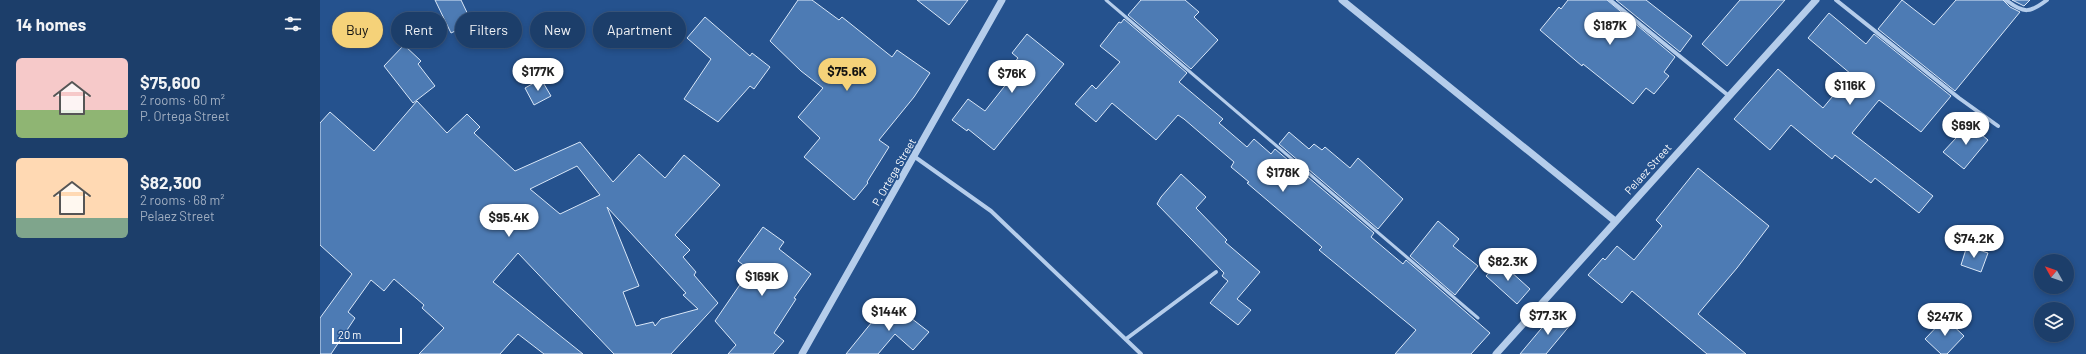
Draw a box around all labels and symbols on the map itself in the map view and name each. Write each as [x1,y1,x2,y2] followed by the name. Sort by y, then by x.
[1582,12,1638,46] pin: $187K
[510,58,566,92] pin: $177K
[814,58,880,92] pin: $75.6K
[988,60,1036,94] pin: $76K
[1822,72,1878,106] pin: $116K
[1942,112,1990,146] pin: $69K
[869,136,918,208] street label: P. Ortega Street
[1622,141,1674,197] street label: Pelaez Street
[1255,159,1311,193] pin: $178K
[476,204,542,238] pin: $95.4K
[1941,225,2007,259] pin: $74.2K
[1475,248,1541,282] pin: $82.3K
[2034,254,2074,294] north arrow
[734,263,790,297] pin: $169K
[861,298,917,332] pin: $144K
[1515,302,1581,336] pin: $77.3K
[1917,303,1973,337] pin: $247K
[332,326,402,345] scale bar

